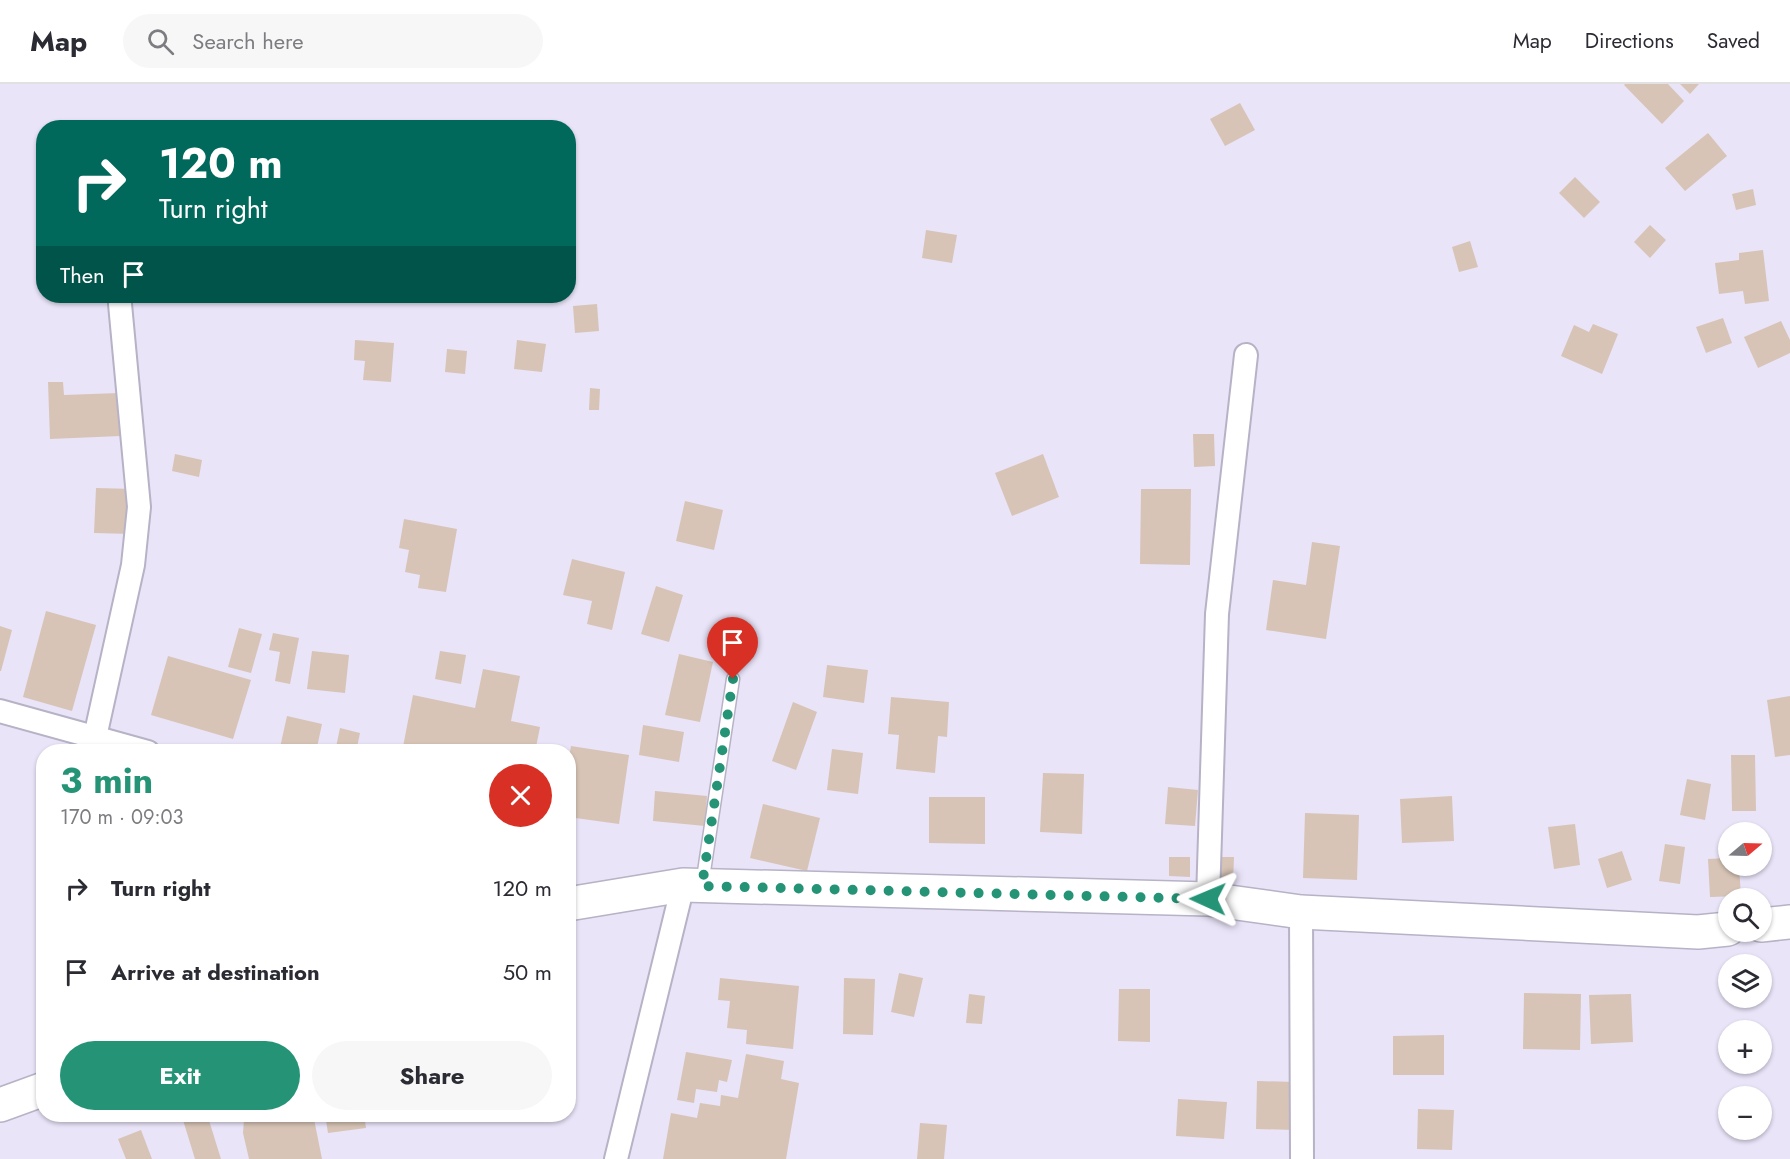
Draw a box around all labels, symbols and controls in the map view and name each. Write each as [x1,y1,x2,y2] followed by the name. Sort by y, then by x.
[123,14,543,68] search box
[30,21,87,62] text: Map
[144,25,177,58] icon: search
[192,25,304,57] text: Search here
[1513,26,1552,56] text: Map
[1585,26,1674,56] text: Directions
[1707,26,1760,56] text: Saved
[159,133,283,194] text: 120 m
[60,144,138,222] icon: right
[159,189,267,228] text: Turn right
[117,258,150,291] icon: arrive
[60,259,105,291] text: Then
[707,617,758,679] pin
[716,626,749,659] icon: arrive
[60,754,153,806] text: 3 min
[489,764,552,827] button: close
[60,803,184,832] text: 170 m · 09:03
[1718,822,1772,876] north arrow
[1718,822,1772,1140] map controls
[1176,867,1240,931] position arrow
[60,872,93,905] icon: right
[111,872,211,904] text: Turn right
[493,872,552,904] text: 120 m
[1718,888,1772,942] button: search
[1718,954,1772,1008] button: layers
[60,956,93,989] icon: arrive
[111,956,320,988] text: Arrive at destination
[503,956,552,988] text: 50 m
[1718,1020,1772,1074] button: +
[60,1041,300,1110] button: Exit
[312,1041,552,1110] button: Share
[1718,1086,1772,1140] button: −

